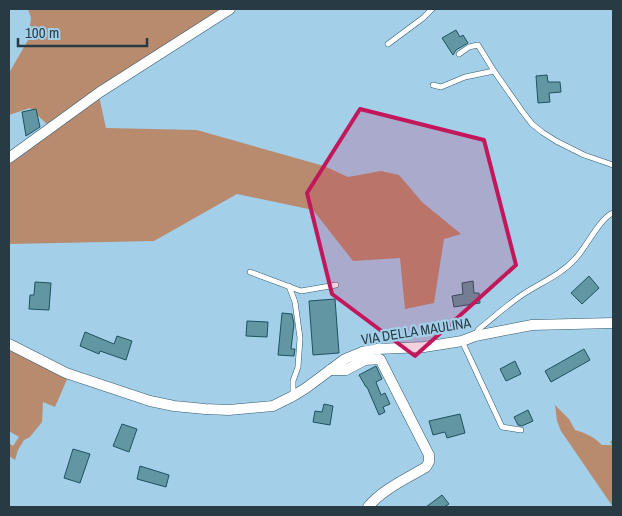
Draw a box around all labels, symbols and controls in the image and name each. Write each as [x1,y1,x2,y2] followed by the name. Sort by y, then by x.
[18,15,146,47] scale bar
[25,22,59,43] text: 100 m
[360,313,473,349] street label: VIA DELLA MAULINA

